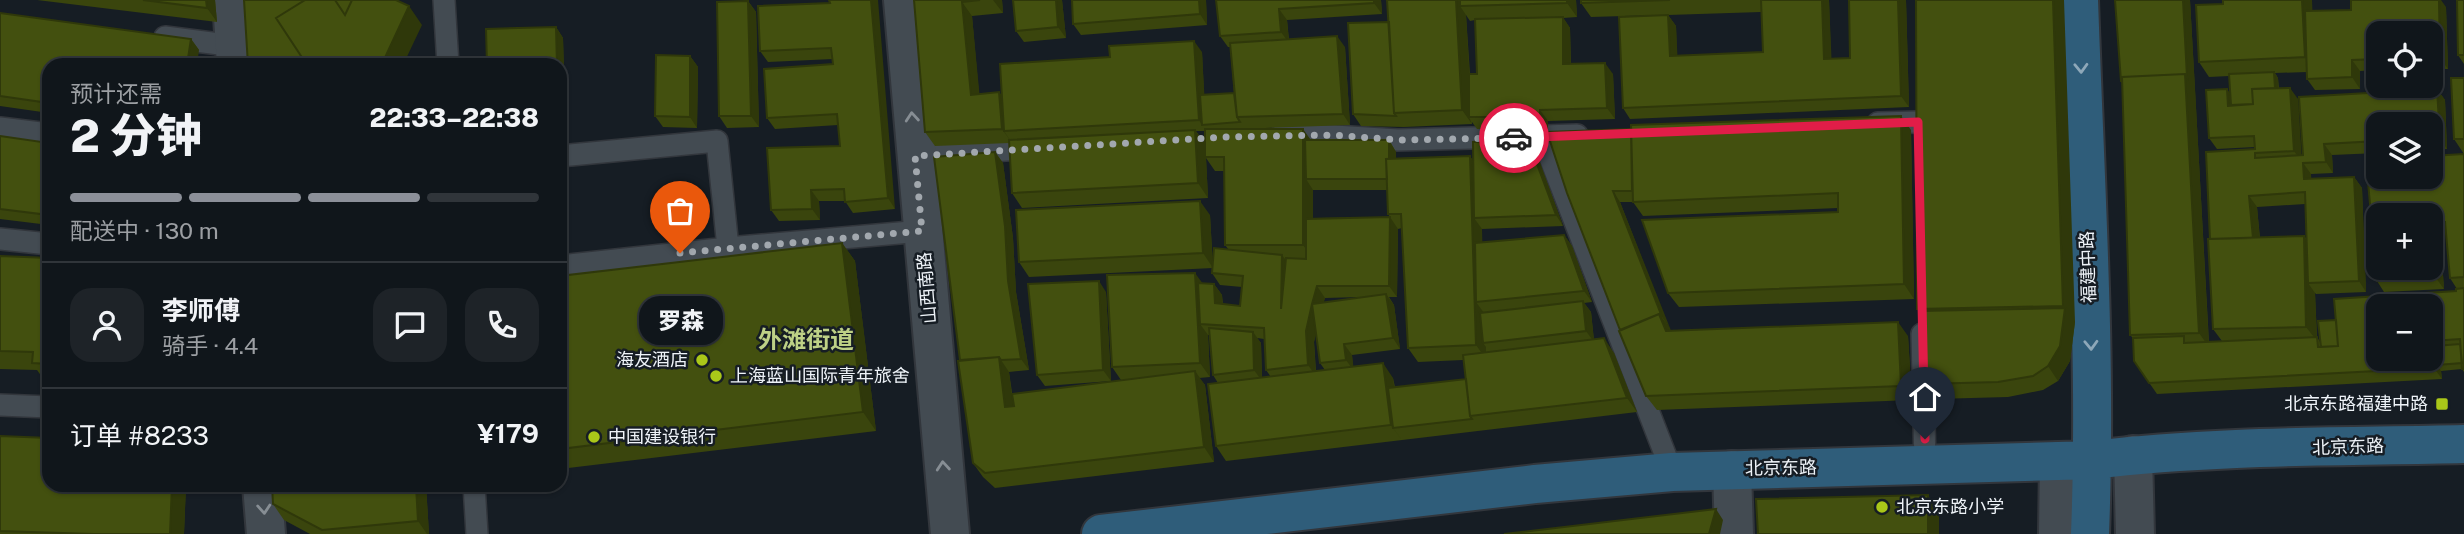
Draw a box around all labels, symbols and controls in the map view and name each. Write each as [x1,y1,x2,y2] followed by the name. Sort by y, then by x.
[2366,21,2443,371] map controls
[2366,21,2443,98] button: locate
[2074,63,2089,74] one-way arrow
[70,80,162,107] text: 预计还需
[370,102,539,133] text: 22:33–22:38
[1479,103,1549,173] courier
[70,108,202,162] text: 2 分钟
[905,112,920,123] one-way arrow
[2366,112,2443,189] button: layers
[1495,119,1533,157] icon: car
[650,181,710,253] pin
[661,192,699,230] icon: bag
[2366,203,2443,280] button: +
[70,217,219,244] text: 配送中 · 130 m
[2076,231,2099,303] street label: 福建中路
[913,251,940,325] street label: 山西南路
[70,288,144,362] button: person
[373,288,447,362] button: chat
[465,288,539,362] button: phone
[2366,294,2443,371] button: −
[162,295,240,326] text: 李师傅
[638,295,722,344] callout: 罗森
[658,307,704,334] text: 罗森
[758,325,854,353] district label: 外滩街道
[162,332,258,359] text: 骑手 · 4.4
[2083,339,2098,350] one-way arrow
[616,349,688,370] place label: 海友酒店
[694,352,710,368] marker: 海友酒店
[730,365,910,386] place label: 上海蓝山国际青年旅舍
[1895,367,1955,439] pin
[708,368,724,384] marker: 上海蓝山国际青年旅舍
[1906,378,1944,416] icon: home
[2284,393,2428,414] place label: 北京东路福建中路
[2434,396,2450,412] marker: 北京东路福建中路
[478,418,539,449] text: ¥179
[70,420,209,451] text: 订单 #8233
[608,426,716,447] place label: 中国建设银行
[586,429,602,445] marker: 中国建设银行
[2312,435,2384,458] street label: 北京东路
[1745,456,1817,479] street label: 北京东路
[936,460,951,472] one-way arrow
[1896,496,2004,517] place label: 北京东路小学
[1874,499,1890,515] marker: 北京东路小学
[256,504,271,515] one-way arrow

